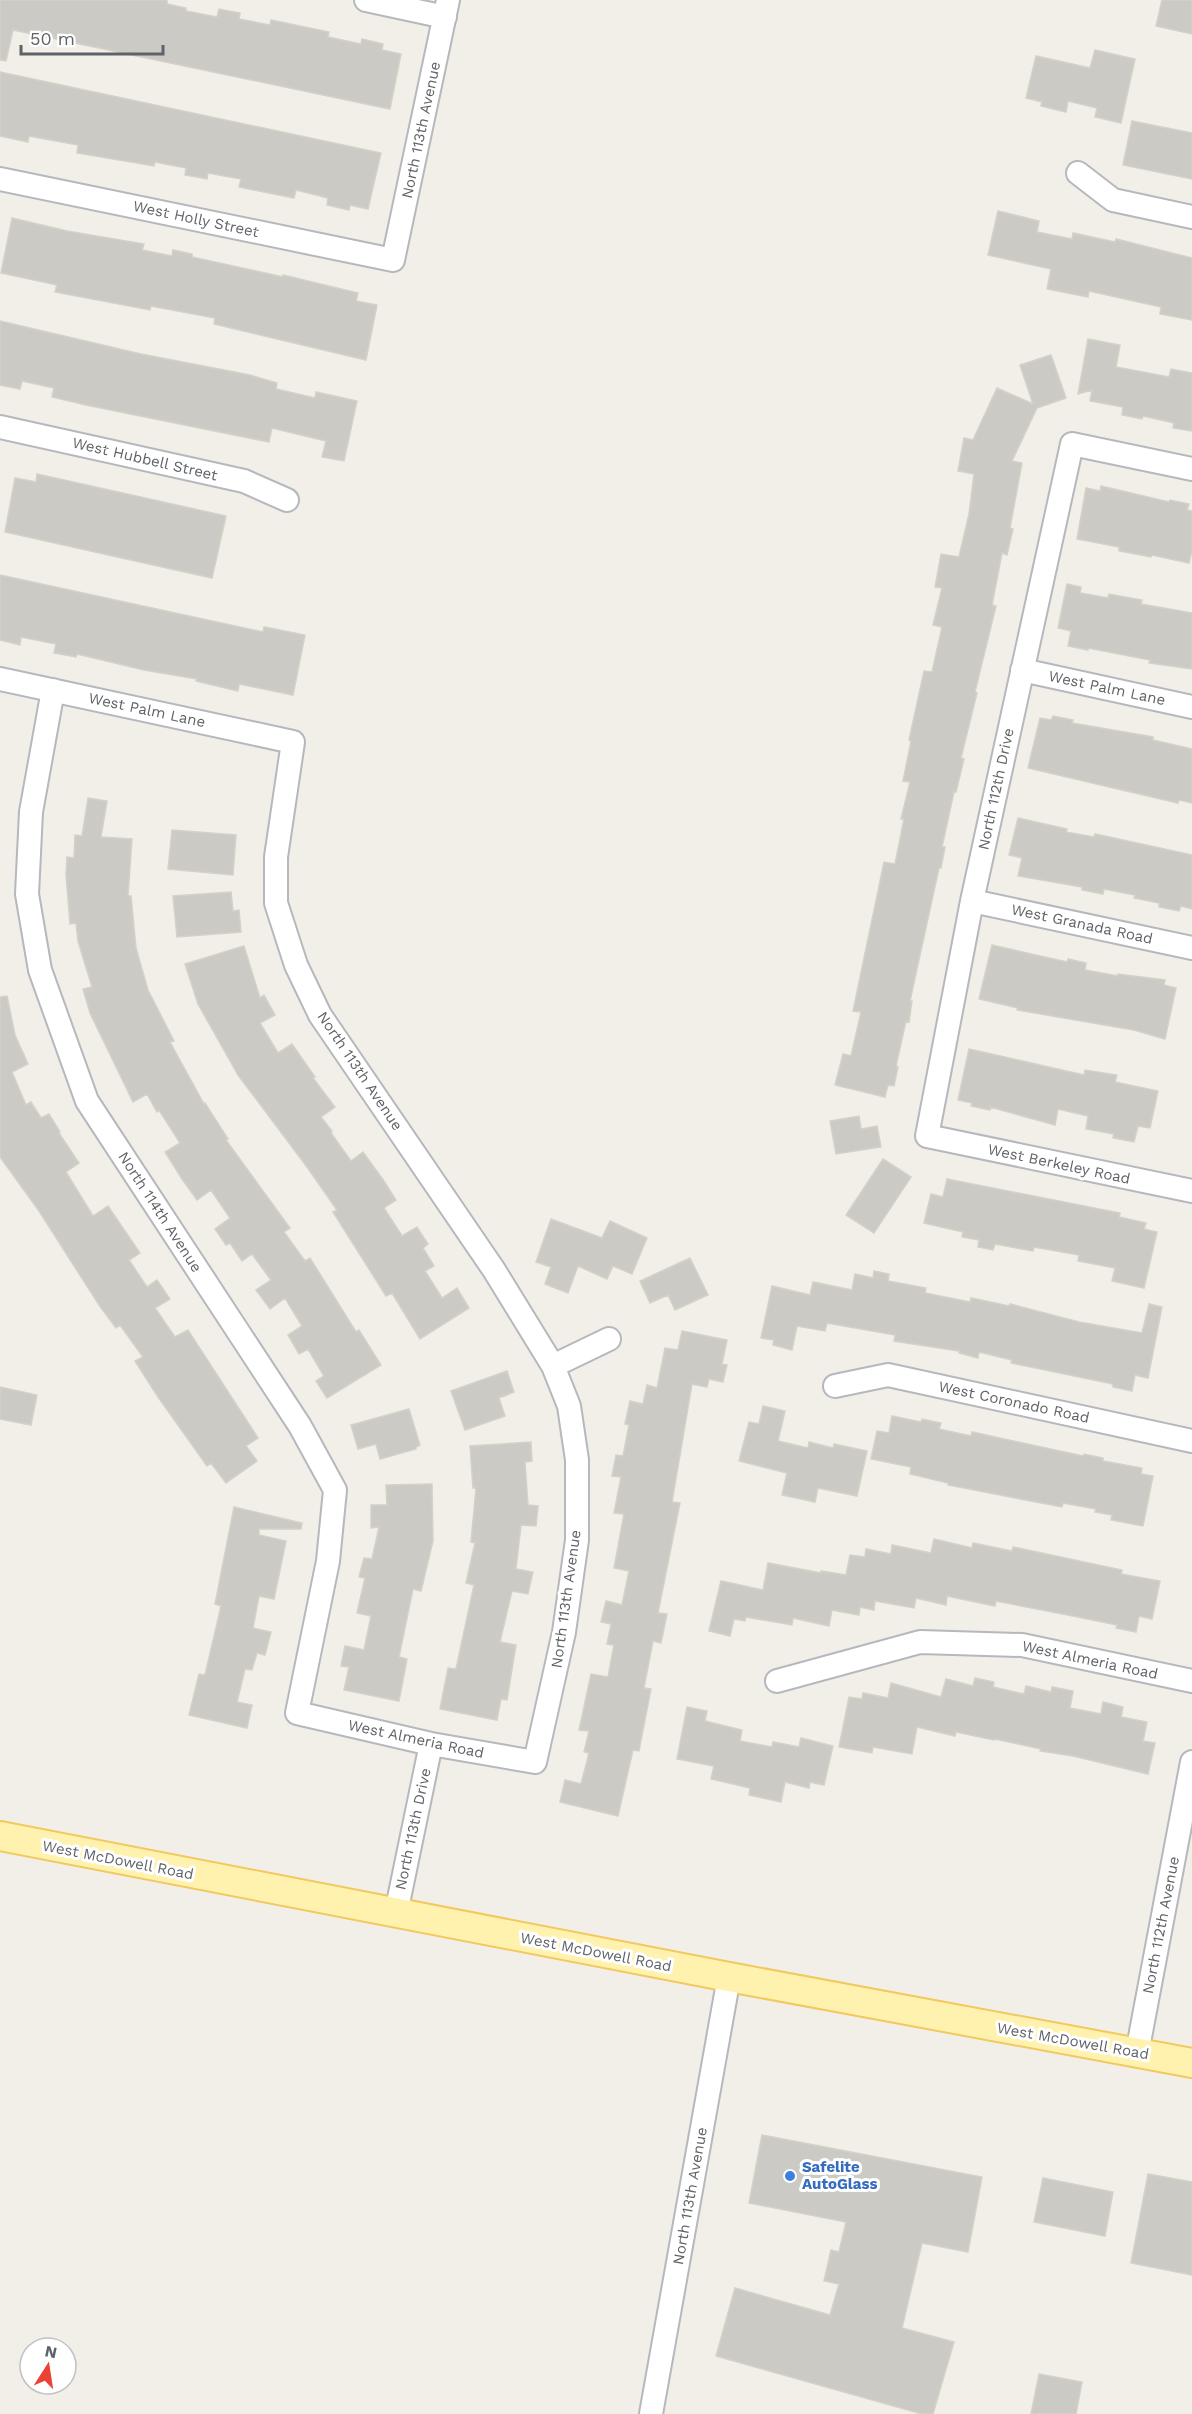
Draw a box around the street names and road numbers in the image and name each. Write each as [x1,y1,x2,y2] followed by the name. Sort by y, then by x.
[398,60,444,200] street label: North 113th Avenue
[131,197,261,241] street label: West Holly Street
[71,434,220,485] street label: West Hubbell Street
[1047,667,1167,709] street label: West Palm Lane
[87,689,207,731] street label: West Palm Lane
[974,726,1018,852] street label: North 112th Drive
[1010,900,1154,948] street label: West Granada Road
[314,1008,406,1134] street label: North 113th Avenue
[986,1140,1132,1188] street label: West Berkeley Road
[114,1148,206,1276] street label: North 114th Avenue
[937,1377,1091,1427] street label: West Coronado Road
[547,1529,585,1669] street label: North 113th Avenue
[1020,1637,1160,1683] street label: West Almeria Road
[346,1716,486,1762] street label: West Almeria Road
[391,1766,435,1892] street label: North 113th Drive
[41,1836,195,1884] street label: West McDowell Road
[1139,1855,1183,1995] street label: North 112th Avenue
[519,1928,673,1976] street label: West McDowell Road
[996,2019,1150,2063] street label: West McDowell Road
[669,2126,711,2266] street label: North 113th Avenue

